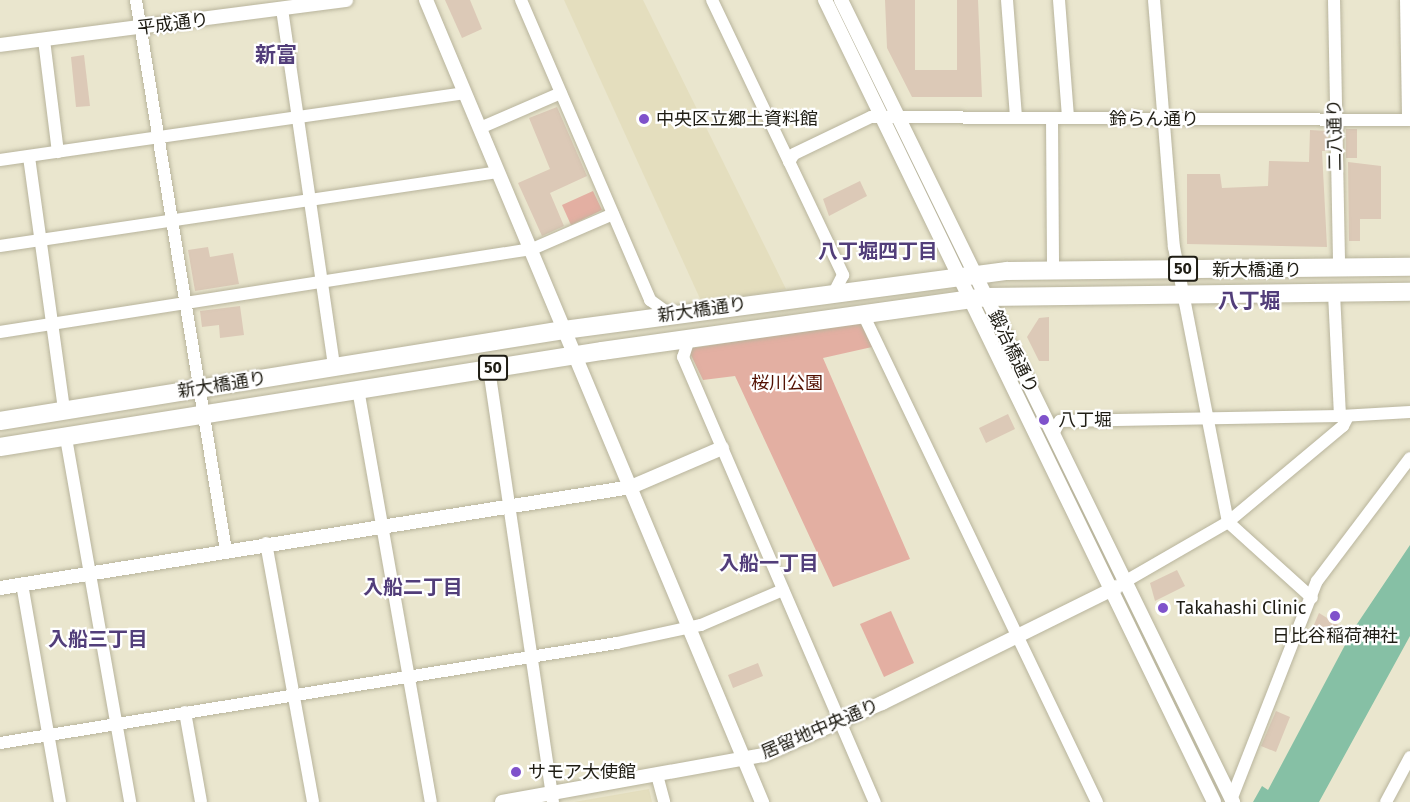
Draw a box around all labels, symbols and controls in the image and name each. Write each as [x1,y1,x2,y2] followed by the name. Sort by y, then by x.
[136,9,210,39] street label: 平成通り
[255,42,297,68] district label: 新富
[1324,99,1346,171] street label: 二八通り
[656,108,818,130] place label: 中央区立郷土資料館
[1109,108,1199,130] street label: 鈴らん通り
[637,112,651,126] marker: 中央区立郷土資料館
[818,239,938,263] district label: 八丁堀四丁目
[1168,256,1198,282] road number: 50
[1212,259,1302,281] street label: 新大橋通り
[1218,288,1280,314] district label: 八丁堀
[656,293,748,327] street label: 新大橋通り
[984,307,1042,397] street label: 鍛冶橋通り
[478,355,508,381] road number: 50
[176,367,268,403] street label: 新大橋通り
[751,372,823,394] park label: 桜川公園
[1058,409,1112,431] place label: 八丁堀
[1035,411,1053,429] marker: 八丁堀
[719,551,819,575] district label: 入船一丁目
[363,575,463,599] district label: 入船二丁目
[1176,597,1306,619] place label: Takahashi Clinic
[1154,599,1172,617] marker: Takahashi Clinic
[1328,609,1342,623] marker: 日比谷稲荷神社
[1272,625,1398,647] place label: 日比谷稲荷神社
[48,627,148,651] district label: 入船三丁目
[758,694,882,764] street label: 居留地中央通り
[528,761,636,783] place label: サモア大使館
[509,765,523,779] marker: サモア大使館

